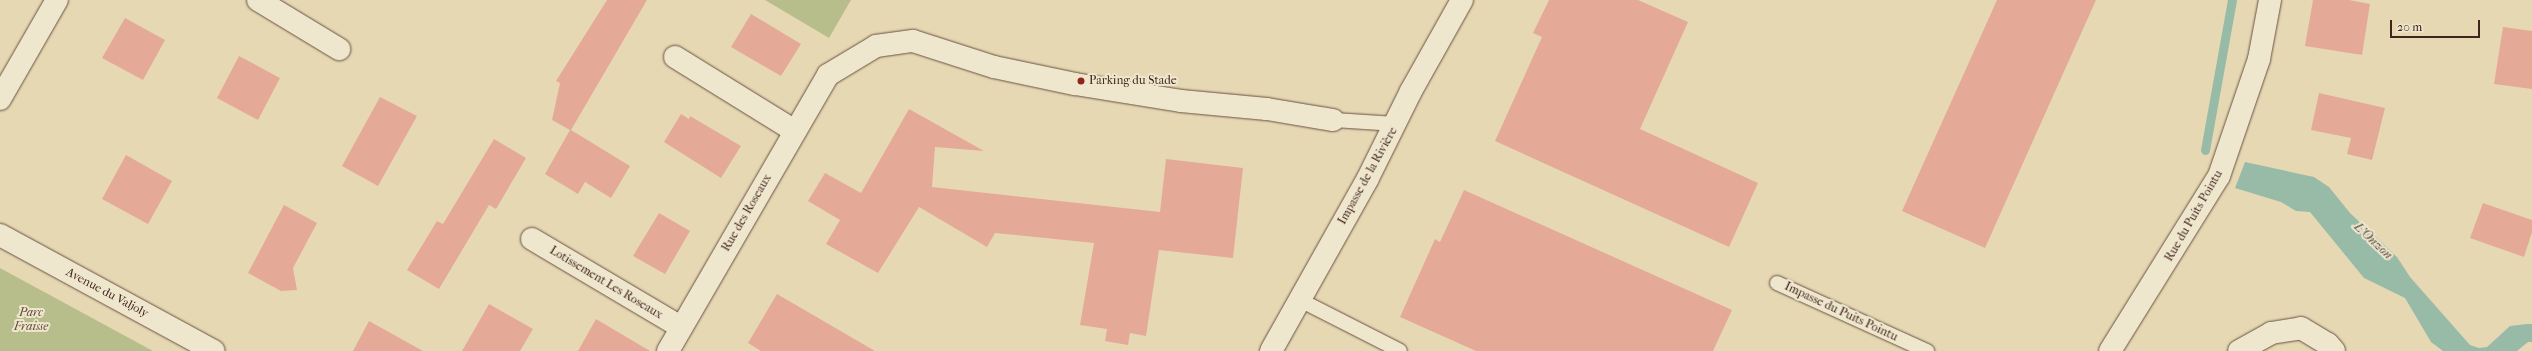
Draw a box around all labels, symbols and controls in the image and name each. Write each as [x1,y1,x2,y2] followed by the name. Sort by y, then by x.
[2392,12,2482,38] scale bar
[2397,20,2422,34] text: 20 m
[1089,74,1177,88] place label: Parking du Stade
[1076,76,1086,86] marker: Parking du Stade
[1335,125,1401,227] street label: Impasse de la Rivière
[2162,168,2226,264] street label: Rue du Puits Pointu
[719,172,775,254] street label: Rue des Roseaux
[2350,219,2396,263] water label: L'Onzon
[547,244,665,322] street label: Lotissement Les Roseaux
[63,265,151,321] street label: Avenue du Valjoly
[1782,279,1900,345] street label: Impasse du Puits Pointu
[14,306,48,334] park label: Parc Fraisse

